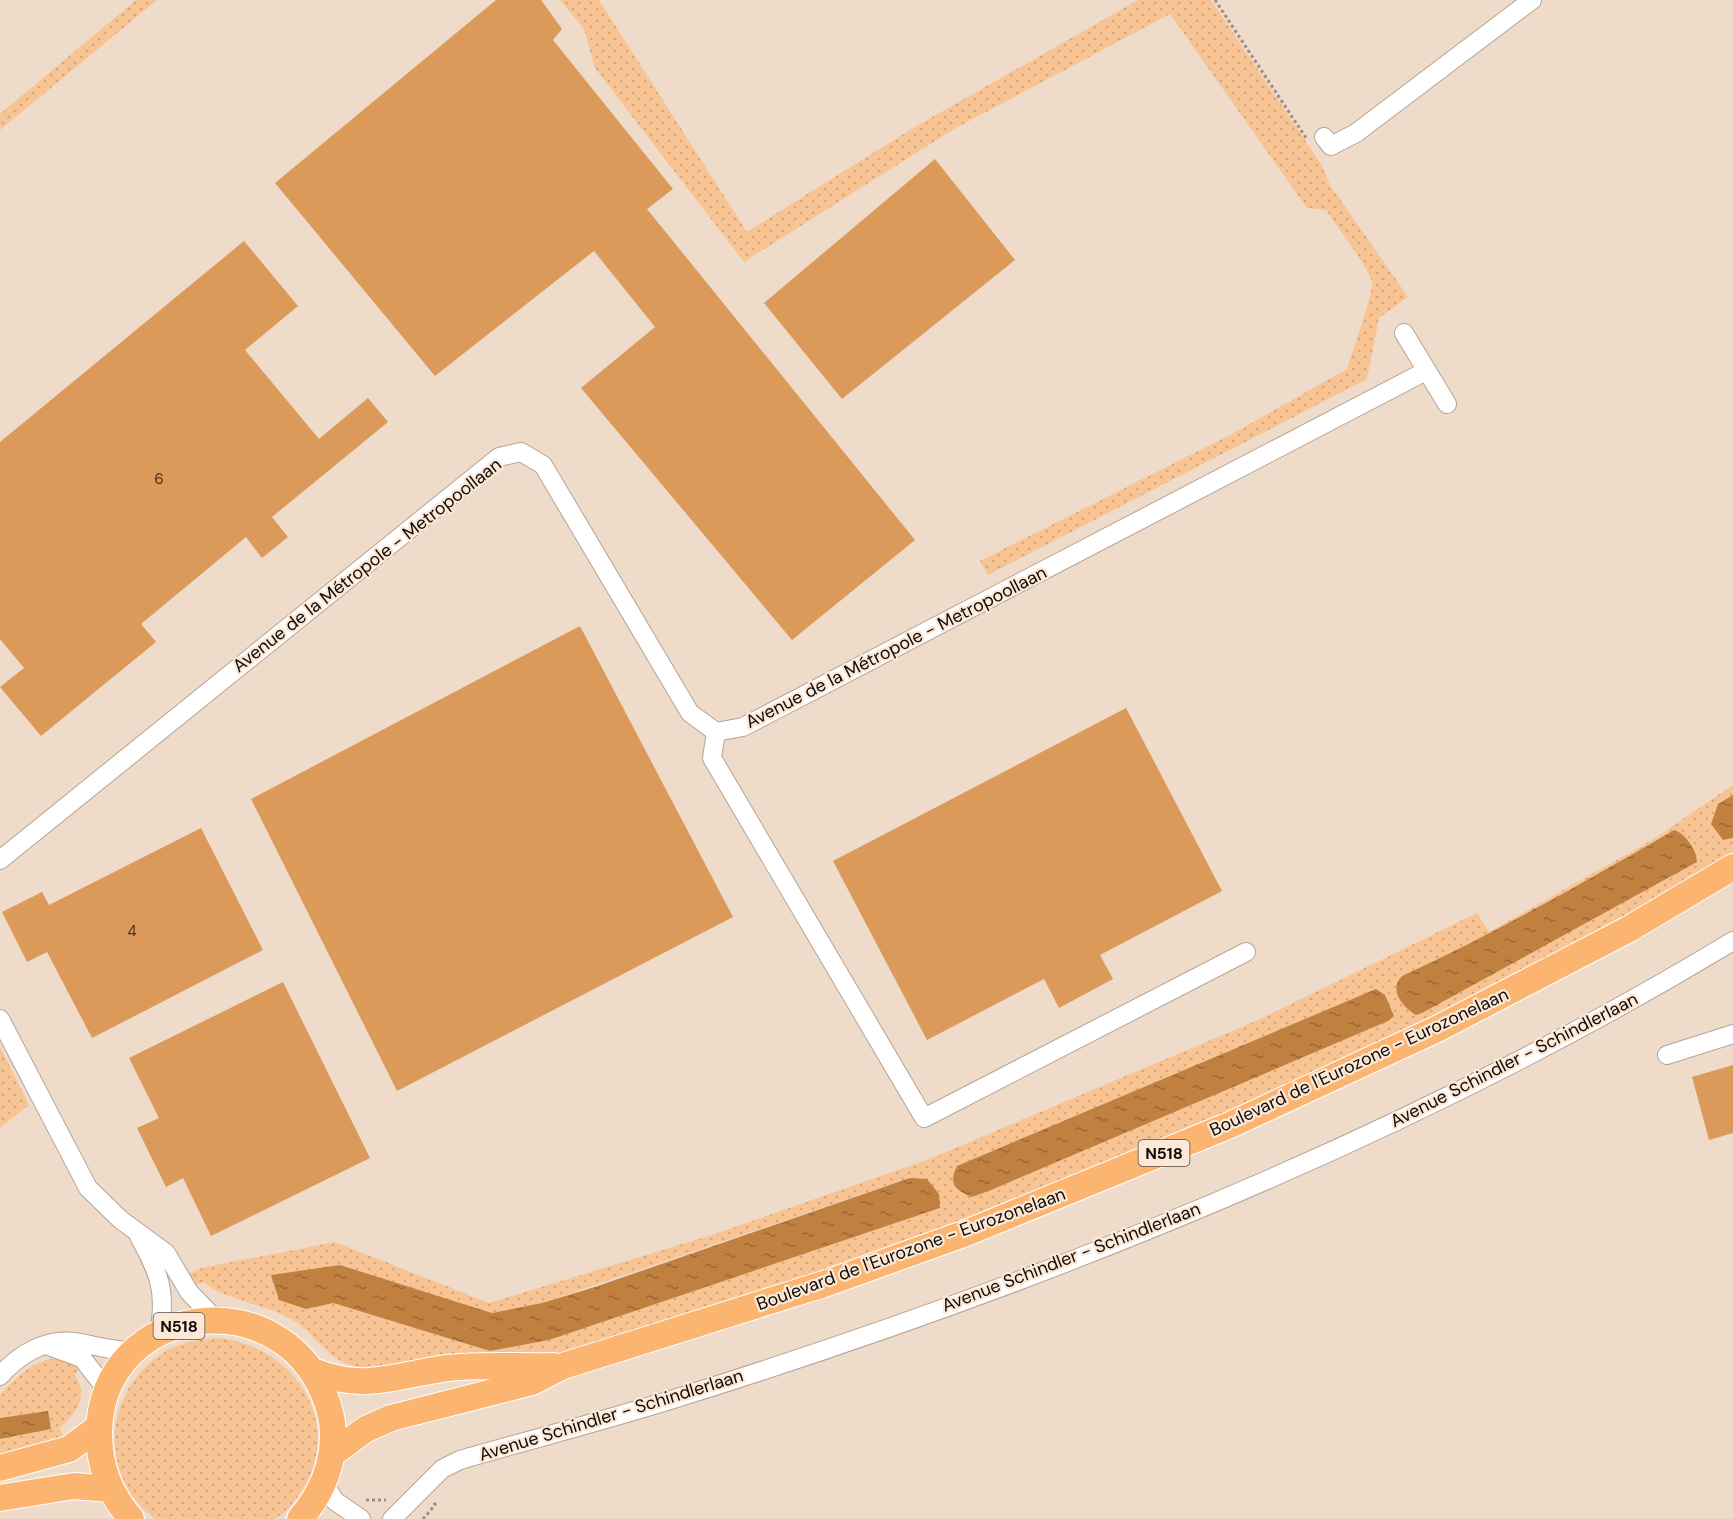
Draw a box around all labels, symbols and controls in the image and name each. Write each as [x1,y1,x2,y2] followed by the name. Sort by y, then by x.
[228,452,506,678] street label: Avenue de la Métropole - Metropoollaan
[154,469,164,489] house number: 6
[741,560,1051,734] street label: Avenue de la Métropole - Metropoollaan
[127,921,137,941] house number: 4
[1206,982,1512,1142] street label: Boulevard de l'Eurozone - Eurozonelaan
[1386,987,1642,1133] street label: Avenue Schindler - Schindlerlaan
[1138,1140,1190,1166] road number: N518
[753,1182,1069,1316] street label: Boulevard de l'Eurozone - Eurozonelaan
[938,1197,1204,1317] street label: Avenue Schindler - Schindlerlaan
[154,1313,204,1339] road number: N518
[476,1363,746,1467] street label: Avenue Schindler - Schindlerlaan

